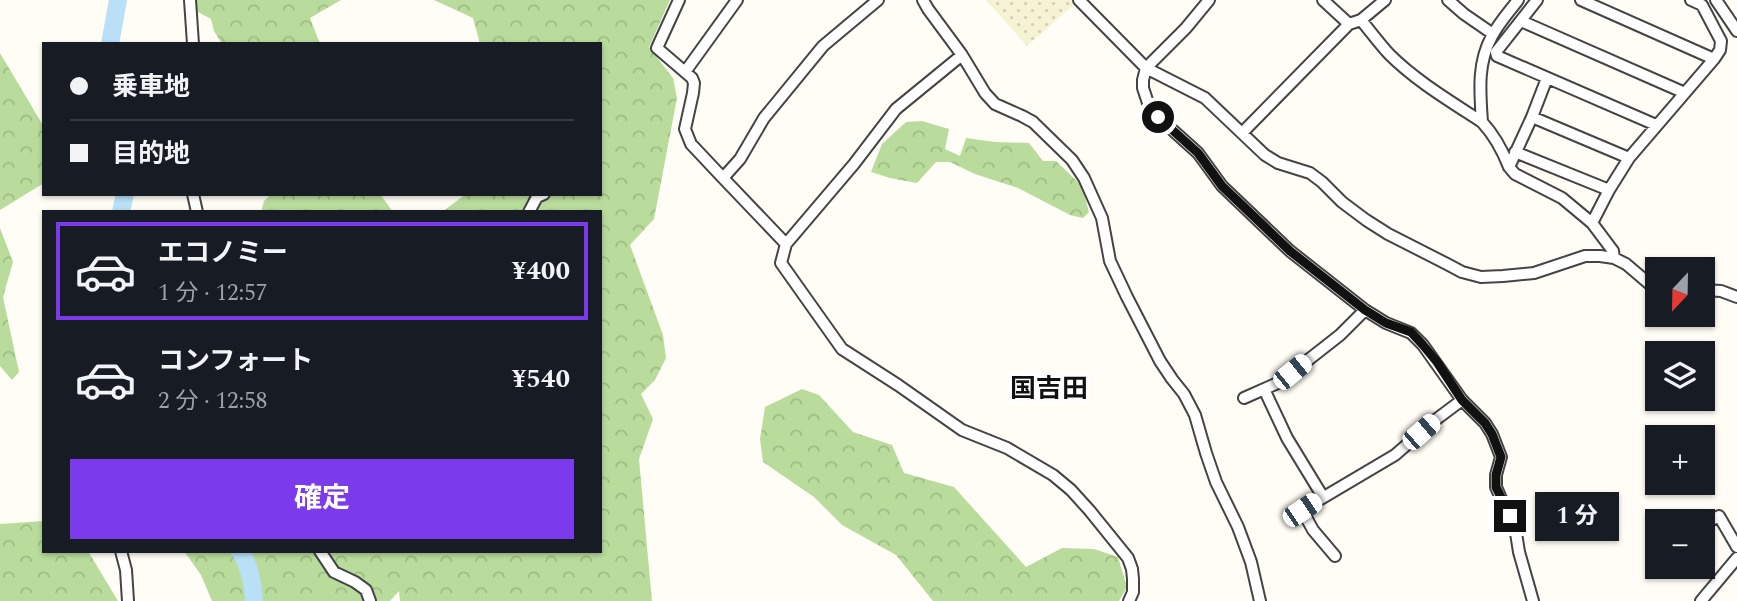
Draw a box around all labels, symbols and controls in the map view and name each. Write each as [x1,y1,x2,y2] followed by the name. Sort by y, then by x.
[112,67,190,107] text: 乗車地
[1142,101,1174,133] route start
[112,134,190,174] text: 目的地
[158,233,288,273] text: エコノミー
[74,240,137,303] icon: car
[512,251,570,291] text: ¥400
[1645,257,1715,327] north arrow
[1645,257,1715,579] map controls
[158,276,267,311] text: 1 分 · 12:57
[158,341,313,381] text: コンフォート
[1645,341,1715,411] button: layers
[74,348,137,411] icon: car
[1270,351,1315,393] car
[512,359,570,399] text: ¥540
[1010,369,1088,409] district label: 国吉田
[158,384,267,419] text: 2 分 · 12:58
[1399,410,1444,454] car
[1645,425,1715,495] button: +
[70,459,574,539] button: 確定
[1279,490,1326,530] car
[1534,491,1618,540] callout: 1 分
[1556,499,1598,534] text: 1 分
[1494,500,1526,532] route end
[1645,509,1715,579] button: −

